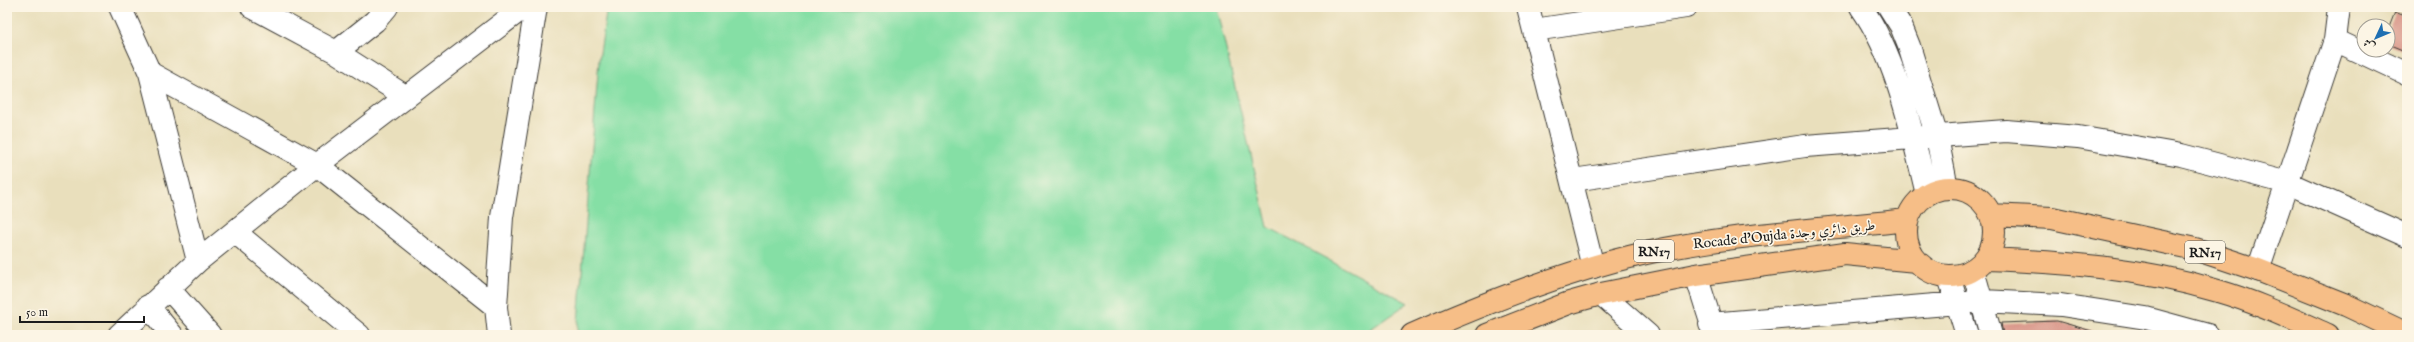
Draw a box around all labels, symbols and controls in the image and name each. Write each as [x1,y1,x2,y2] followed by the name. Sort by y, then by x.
[2356,18,2396,58] north arrow
[2361,35,2378,53] text: ش
[1692,216,1876,256] street label: Rocade d'Oujda طريق دائري وجدة
[1634,240,1674,262] road number: RN17
[2185,241,2225,263] road number: RN17
[20,298,144,324] scale bar
[26,305,48,320] text: 50 m

